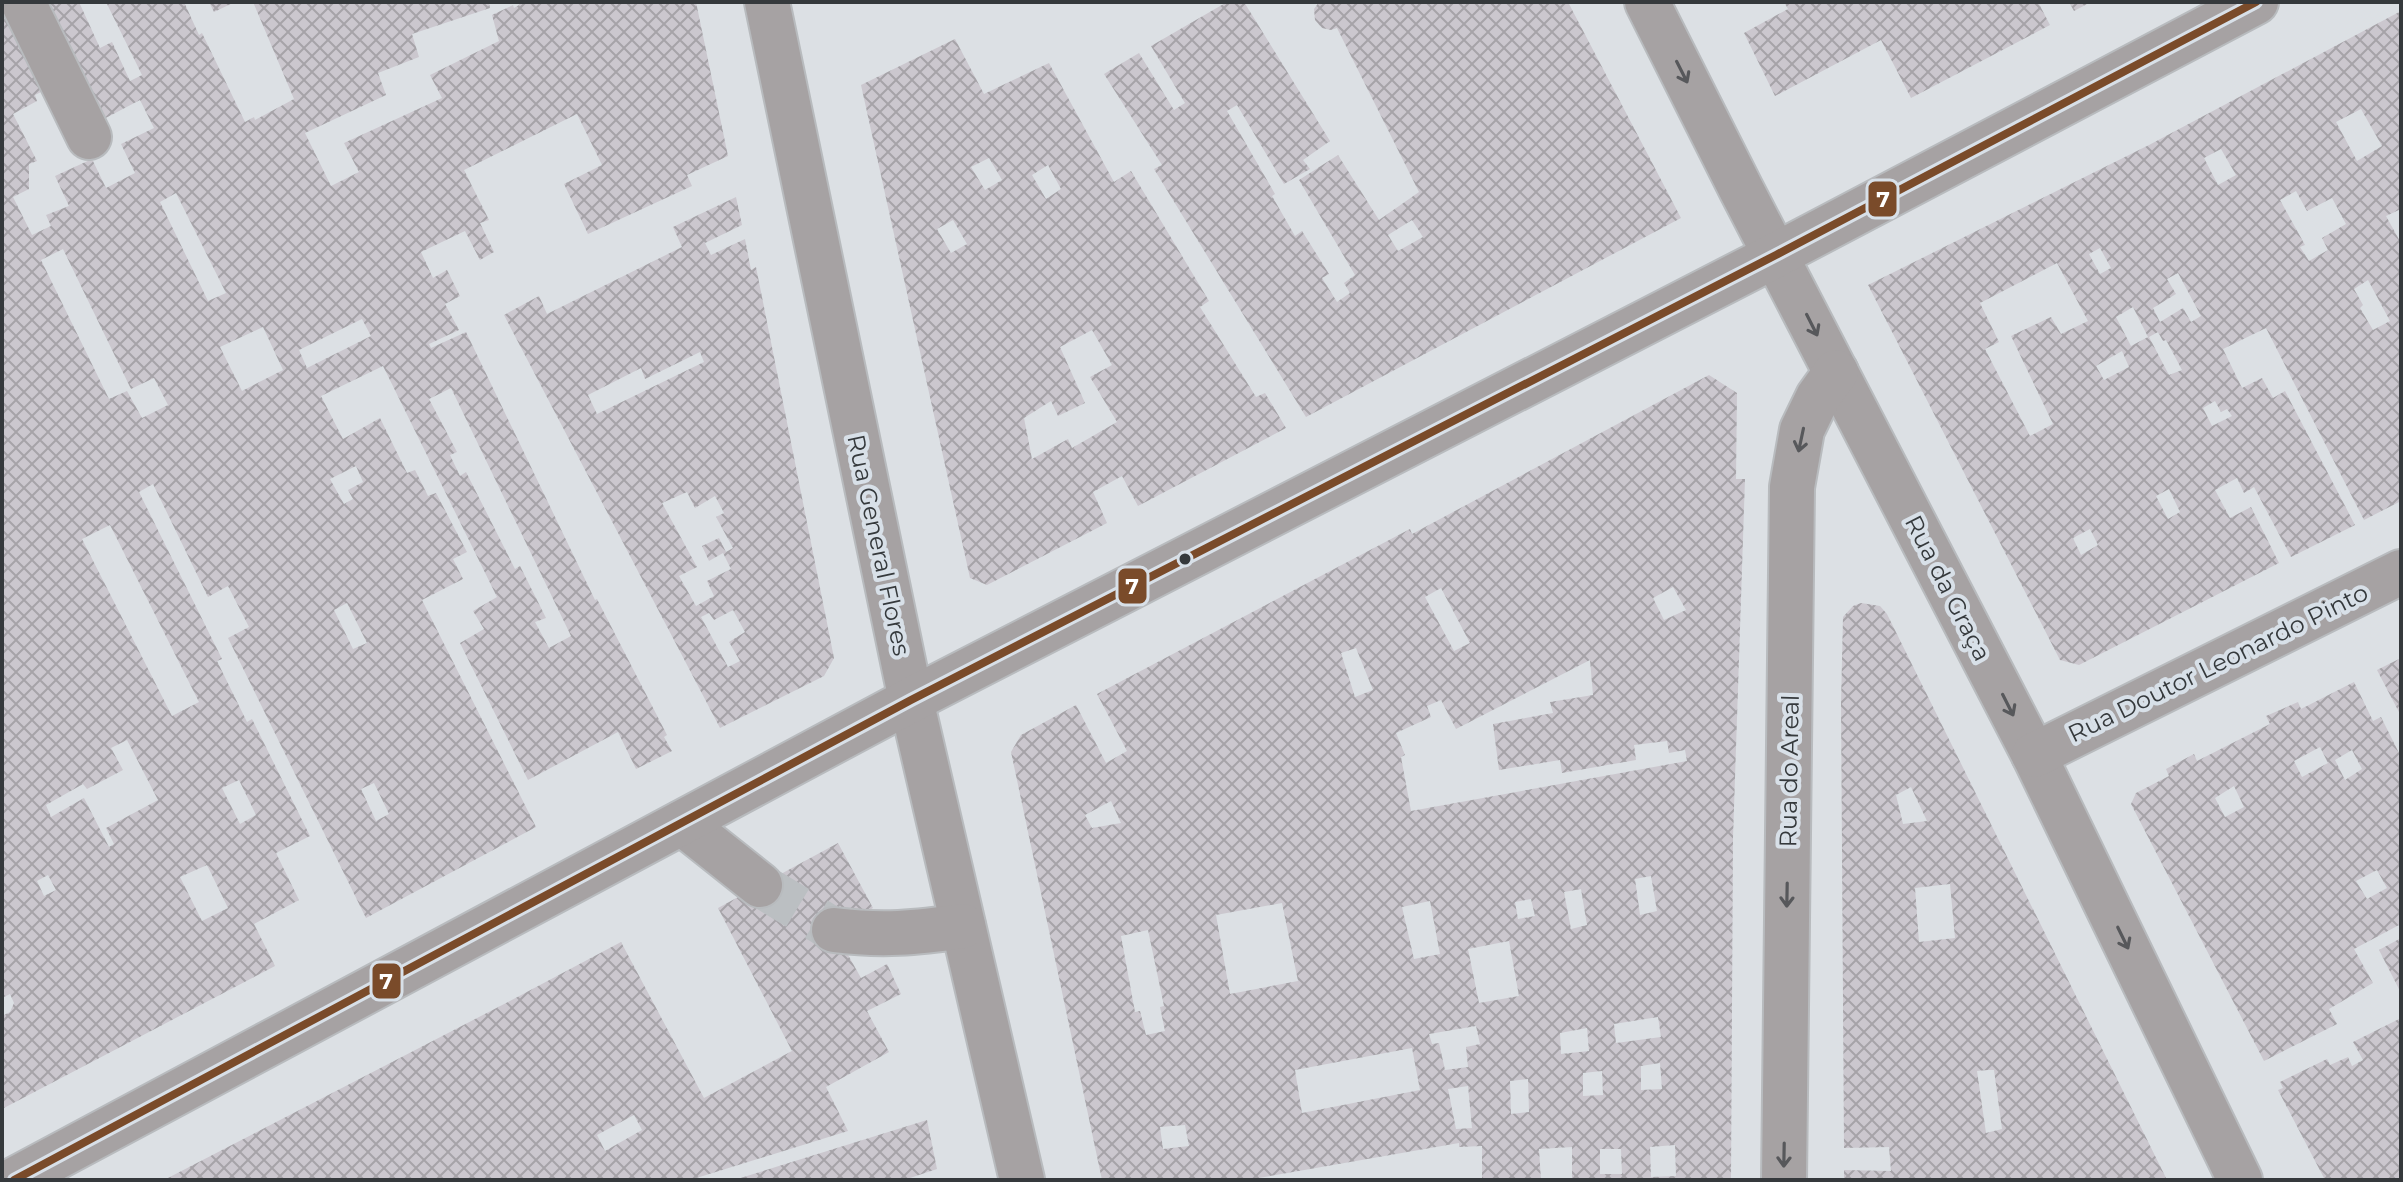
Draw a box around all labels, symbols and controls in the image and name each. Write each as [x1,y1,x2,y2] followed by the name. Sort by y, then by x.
[1675,59,1690,83] one-way arrow
[1867,180,1898,218] line badge: 7
[1876,186,1890,213] text: 7
[1805,312,1820,336] one-way arrow
[1793,427,1808,452] one-way arrow
[841,432,917,658] street label: Rua General Flores
[1899,510,1997,666] street label: Rua da Graça
[1177,551,1193,567] unlabelled marker
[1117,567,1148,605] line badge: 7
[1125,573,1139,600] text: 7
[2063,578,2373,748] street label: Rua Doutor Leonardo Pinto
[2001,692,2017,716] one-way arrow
[1773,694,1805,848] street label: Rua do Areal
[1780,881,1795,908] one-way arrow
[2116,926,2131,950] one-way arrow
[371,962,402,1000] line badge: 7
[379,968,393,995] text: 7
[1777,1141,1792,1168] one-way arrow

